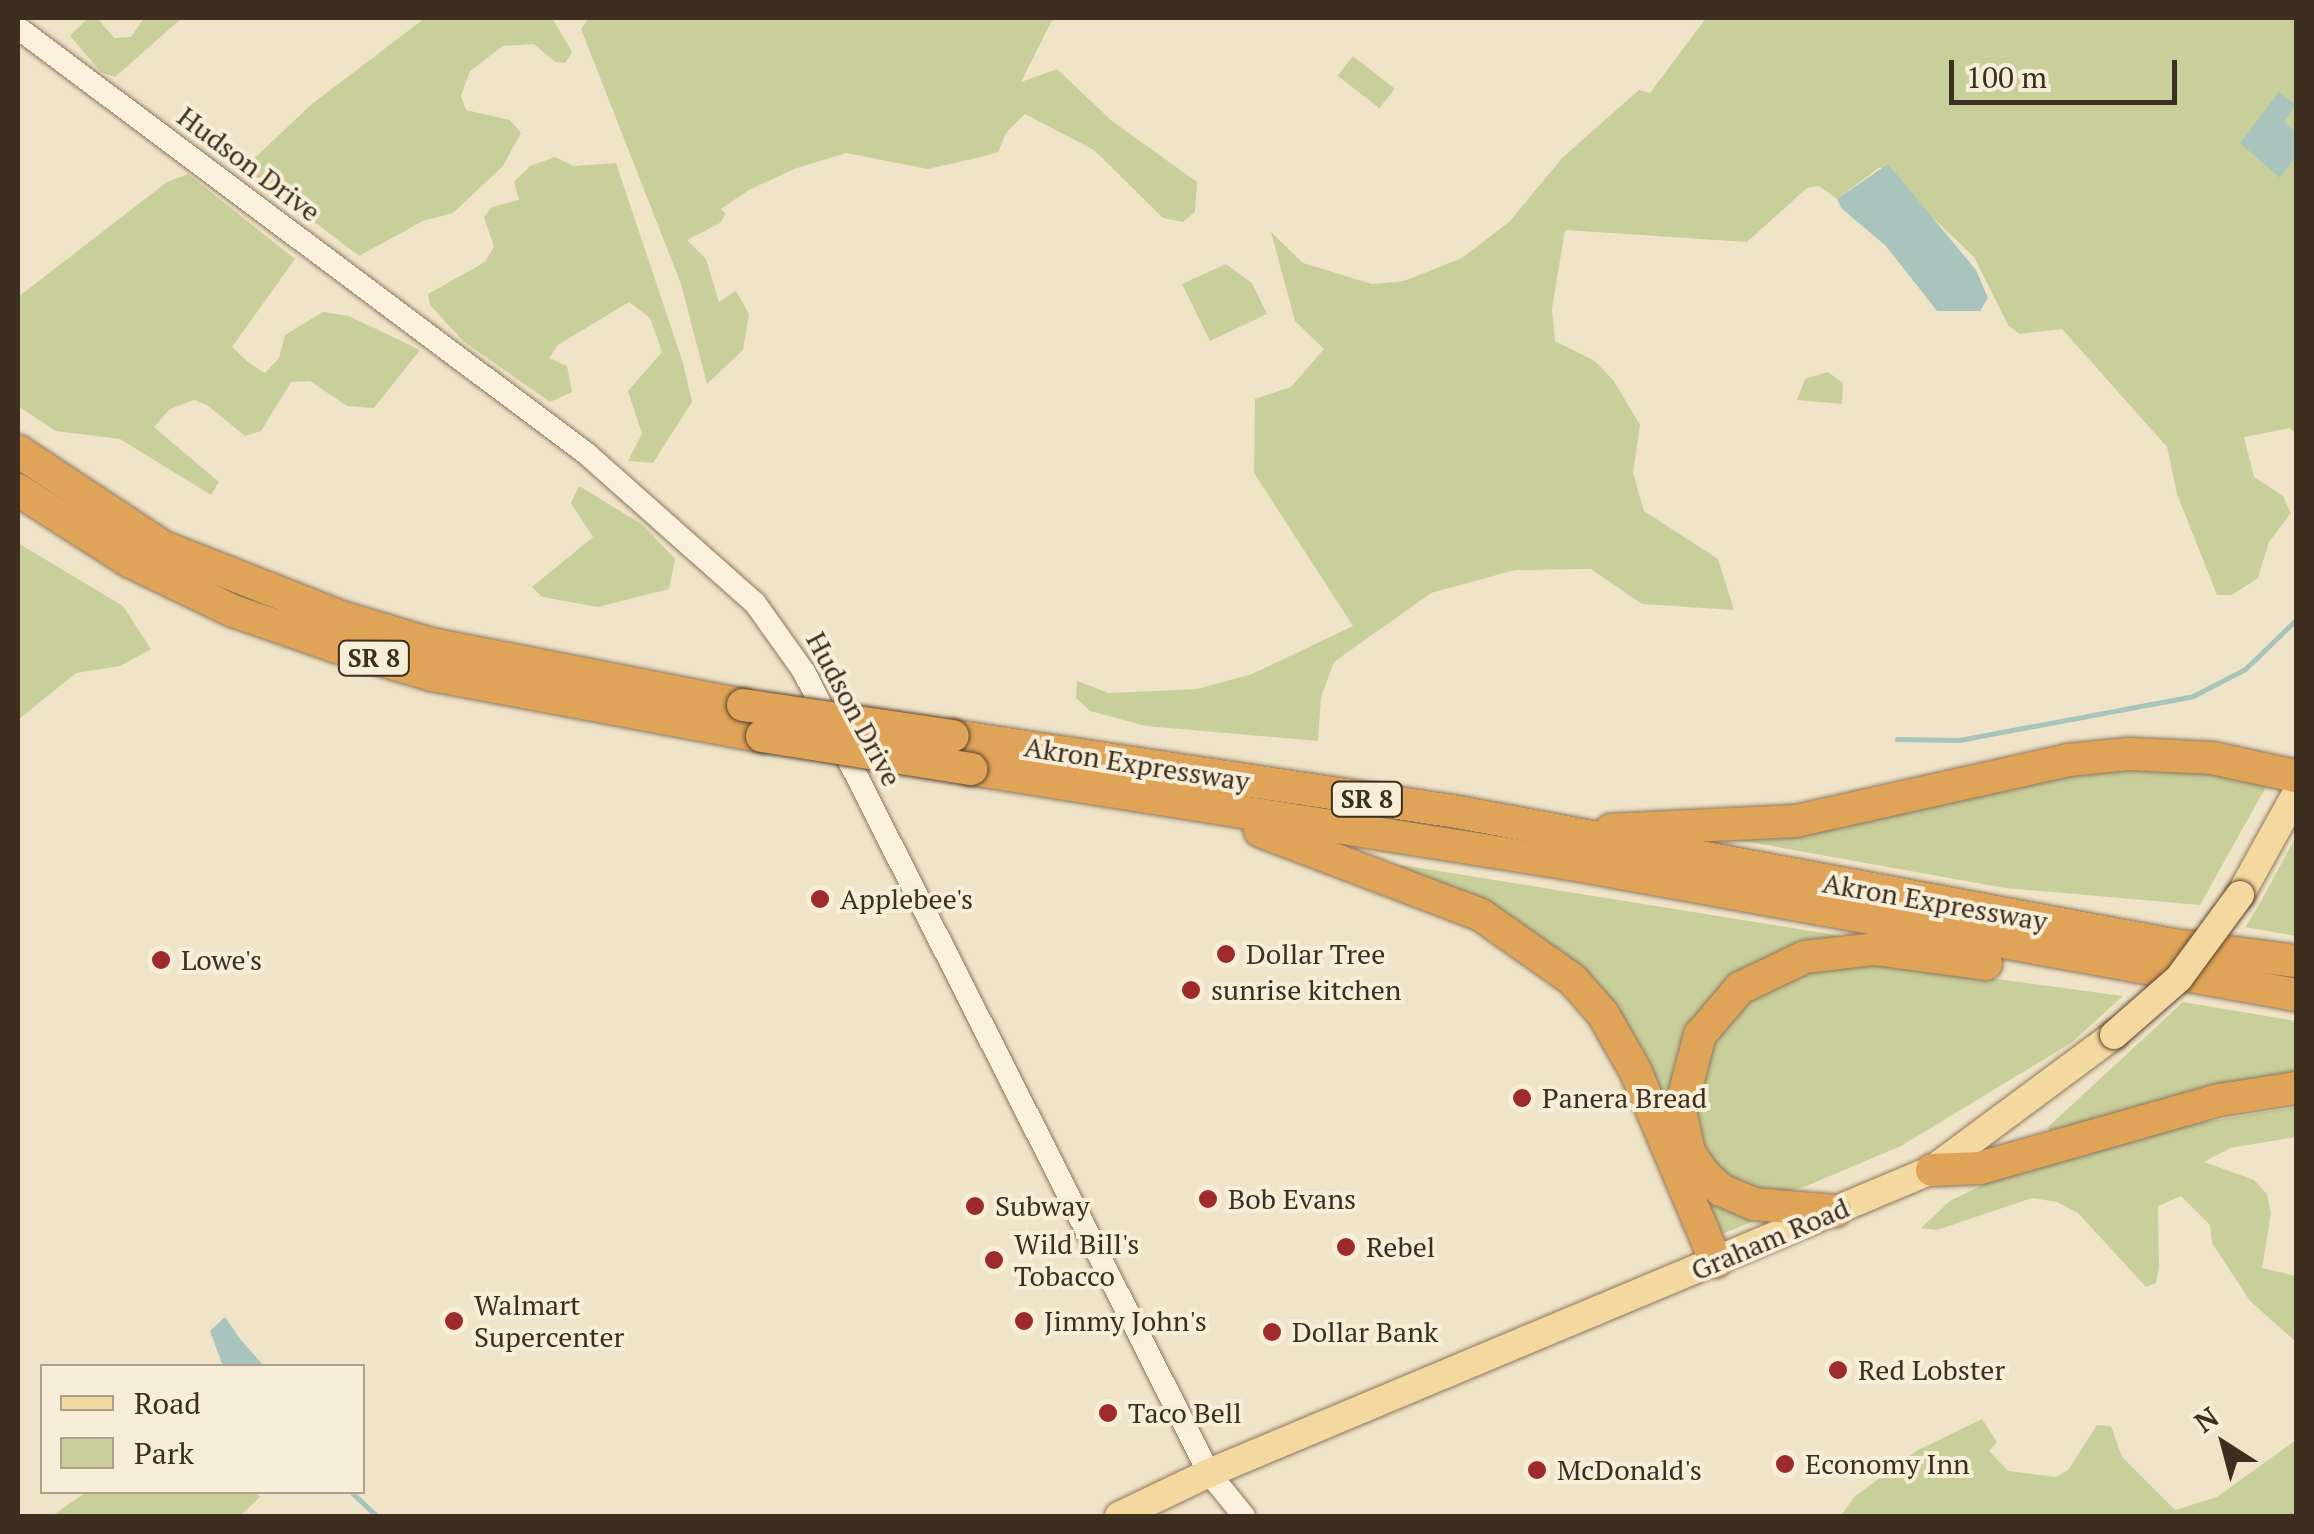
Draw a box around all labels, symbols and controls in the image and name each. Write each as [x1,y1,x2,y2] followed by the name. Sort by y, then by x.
[1954,40,2182,102] scale bar
[1966,57,2047,97] text: 100 m
[171,99,327,229] street label: Hudson Drive
[799,626,909,792] street label: Hudson Drive
[336,638,412,678] road number: SR 8
[1022,730,1252,798] street label: Akron Expressway
[1330,779,1404,819] road number: SR 8
[1820,866,2050,938] street label: Akron Expressway
[840,882,973,916] place label: Applebee's
[809,888,831,910] marker: Applebee's
[1246,937,1385,971] place label: Dollar Tree
[181,943,262,977] place label: Lowe's
[1215,943,1237,965] marker: Dollar Tree
[150,949,172,971] marker: Lowe's
[1211,973,1401,1007] place label: sunrise kitchen
[1180,979,1202,1001] marker: sunrise kitchen
[1542,1081,1707,1115] place label: Panera Bread
[1511,1087,1533,1109] marker: Panera Bread
[1228,1182,1356,1216] place label: Bob Evans
[1197,1188,1219,1210] marker: Bob Evans
[995,1189,1090,1223] place label: Subway
[1686,1191,1854,1287] street label: Graham Road
[964,1195,986,1217] marker: Subway
[1014,1227,1139,1293] place label: Wild Bill's Tobacco
[1366,1230,1435,1264] place label: Rebel
[1335,1236,1357,1258] marker: Rebel
[983,1249,1005,1271] marker: Wild Bill's Tobacco
[474,1288,624,1354] place label: Walmart Supercenter
[1044,1304,1207,1338] place label: Jimmy John's
[443,1310,465,1332] marker: Walmart Supercenter
[1013,1310,1035,1332] marker: Jimmy John's
[1292,1315,1438,1349] place label: Dollar Bank
[1261,1321,1283,1343] marker: Dollar Bank
[1858,1353,2005,1387] place label: Red Lobster
[1827,1359,1849,1381] marker: Red Lobster
[40,1364,365,1494] legend
[134,1383,201,1423] text: Road
[2174,1394,2274,1494] north arrow
[1128,1396,1242,1430] place label: Taco Bell
[2187,1398,2226,1441] text: N
[1097,1402,1119,1424] marker: Taco Bell
[134,1433,194,1473] text: Park
[1805,1447,1970,1481] place label: Economy Inn
[1557,1453,1702,1487] place label: McDonald's
[1774,1453,1796,1475] marker: Economy Inn
[1526,1459,1548,1481] marker: McDonald's

